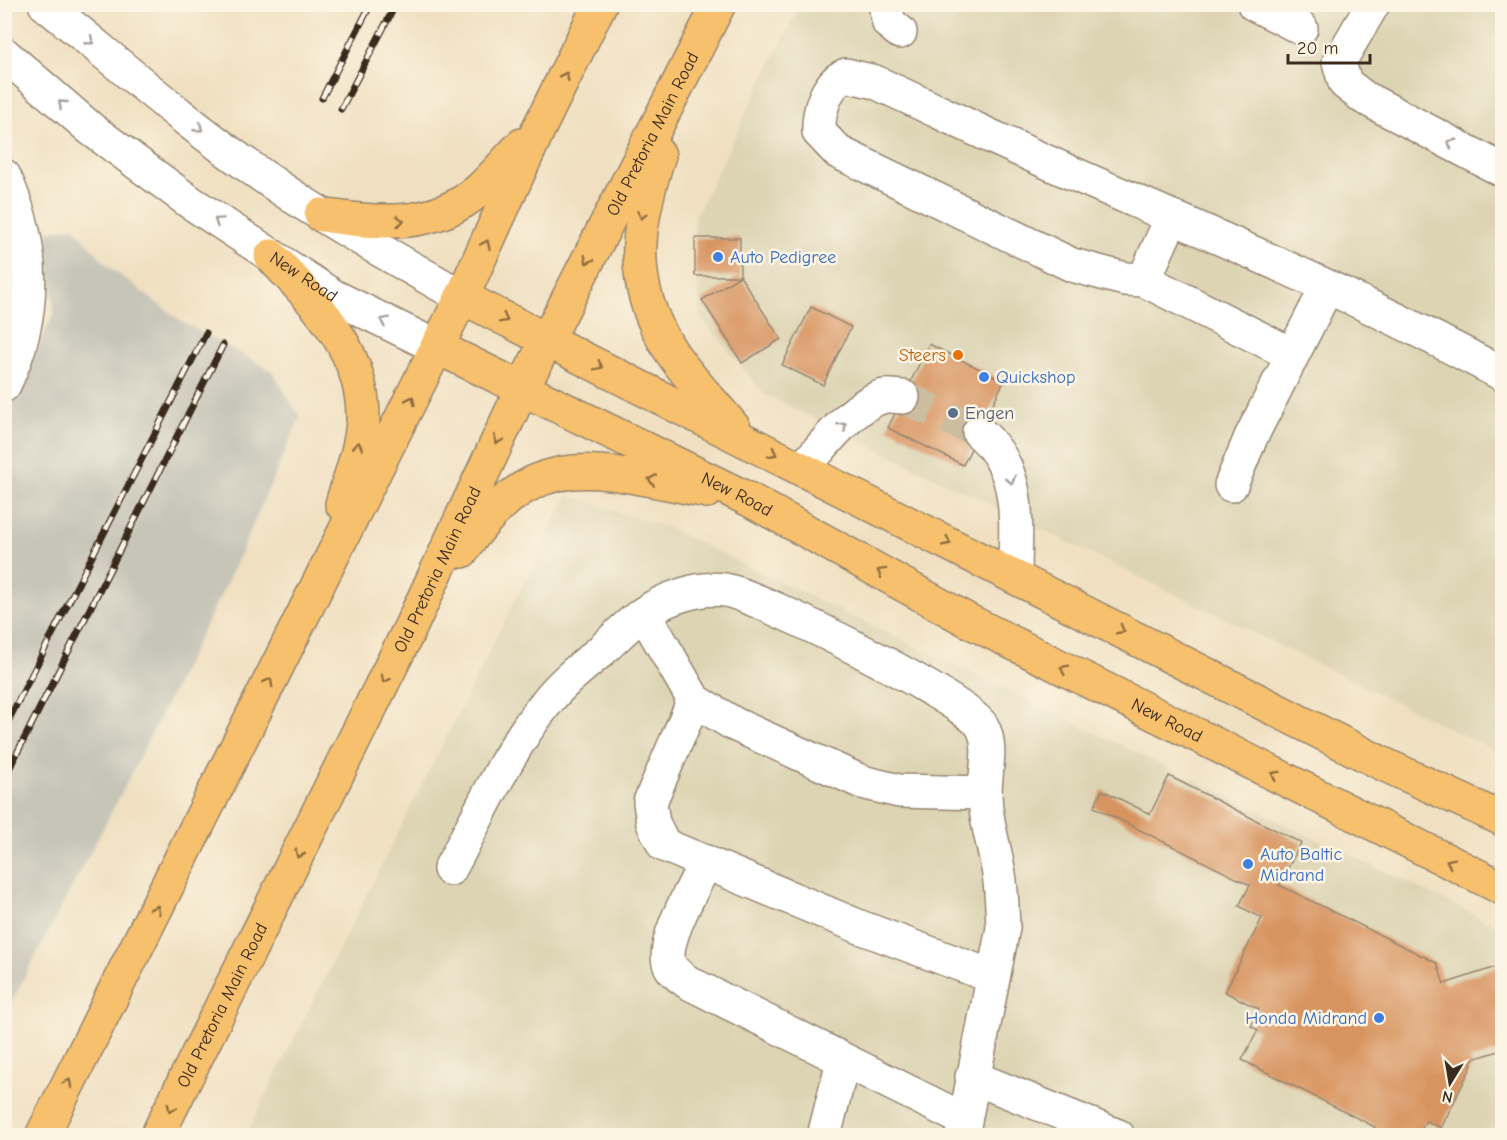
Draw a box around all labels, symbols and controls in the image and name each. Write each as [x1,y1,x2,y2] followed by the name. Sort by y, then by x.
[1288,27,1370,65] scale bar
[84,34,95,45] one-way arrow
[1297,38,1338,59] text: 20 m
[602,49,704,220] street label: Old Pretoria Main Road
[558,71,570,82] one-way arrow
[58,100,69,111] one-way arrow
[192,121,203,132] one-way arrow
[1446,139,1457,150] one-way arrow
[636,210,649,220] one-way arrow
[395,215,404,228] one-way arrow
[213,217,224,228] one-way arrow
[479,239,491,250] one-way arrow
[266,247,341,307] street label: New Road
[730,247,836,268] place label: Auto Pedigree
[711,250,725,264] marker: Auto Pedigree
[583,254,595,265] one-way arrow
[498,311,509,323] one-way arrow
[380,317,391,328] one-way arrow
[899,345,946,366] place label: Steers
[951,348,965,362] marker: Steers
[592,359,603,371] one-way arrow
[996,367,1076,388] place label: Quickshop
[977,370,991,384] marker: Quickshop
[403,395,415,406] one-way arrow
[965,403,1014,424] place label: Engen
[946,406,960,420] marker: Engen
[836,422,847,433] one-way arrow
[494,433,506,444] one-way arrow
[351,442,364,452] one-way arrow
[767,446,778,457] one-way arrow
[698,468,776,521] street label: New Road
[647,474,657,487] one-way arrow
[1003,474,1016,485] one-way arrow
[389,483,486,656] street label: Old Pretoria Main Road
[941,534,952,546] one-way arrow
[877,568,887,580] one-way arrow
[1115,623,1125,634] one-way arrow
[1059,665,1070,676] one-way arrow
[381,673,393,684] one-way arrow
[262,678,273,688] one-way arrow
[1128,694,1206,747] street label: New Road
[1271,771,1282,783] one-way arrow
[1260,844,1342,886] place label: Auto Baltic Midrand
[295,848,307,859] one-way arrow
[1241,857,1255,871] marker: Auto Baltic Midrand
[1445,858,1456,869] one-way arrow
[148,904,160,915] one-way arrow
[173,920,272,1091] street label: Old Pretoria Main Road
[1245,1008,1367,1029] place label: Honda Midrand
[1372,1011,1386,1025] marker: Honda Midrand
[1420,1053,1480,1113] north arrow
[61,1079,72,1089] one-way arrow
[1440,1087,1454,1107] text: N
[167,1101,179,1112] one-way arrow

